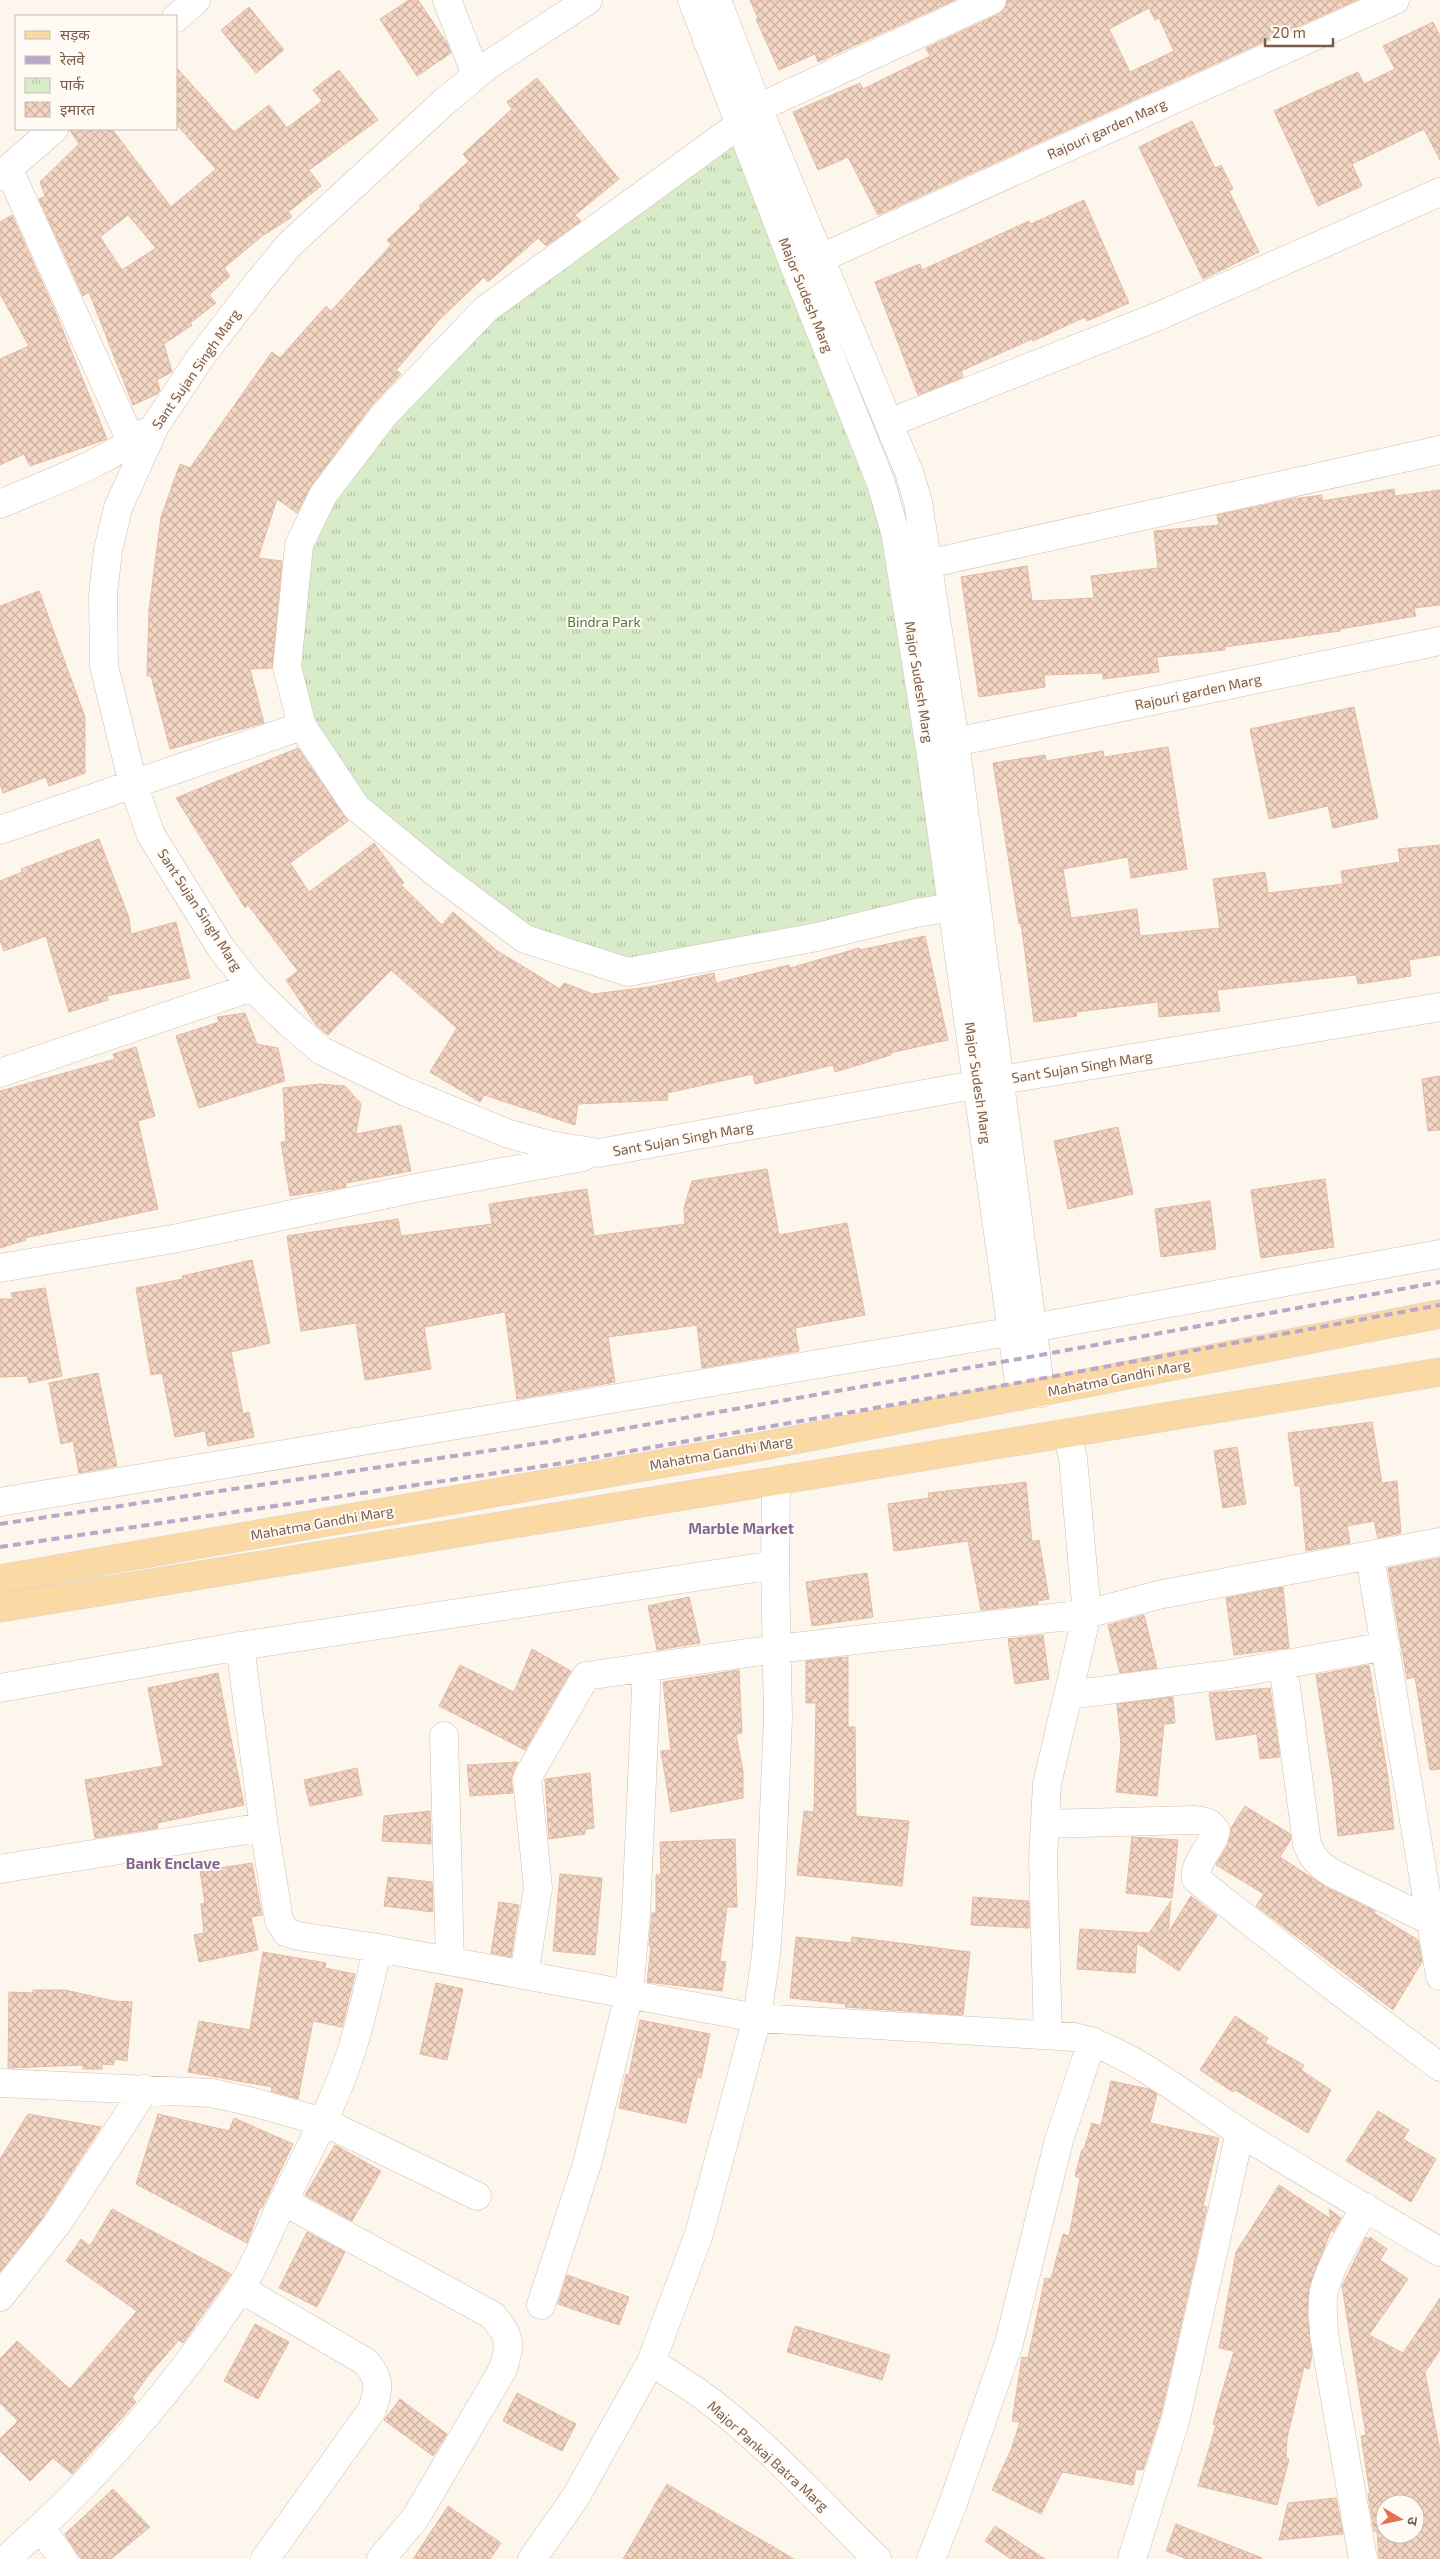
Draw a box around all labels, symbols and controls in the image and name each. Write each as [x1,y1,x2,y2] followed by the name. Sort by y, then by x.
[15,15,178,130] legend
[1265,15,1332,47] scale bar
[1272,23,1306,41] text: 20 m
[60,25,90,43] text: सड़क
[59,50,85,68] text: रेलवे
[60,75,84,93] text: पार्क
[1044,94,1169,163] street label: Rajouri garden Marg
[60,100,95,118] text: इमारत
[776,235,837,355] street label: Major Sudesh Marg
[148,305,243,432] street label: Sant Sujan Singh Marg
[567,613,641,630] park label: Bindra Park
[901,620,938,744] street label: Major Sudesh Marg
[1133,670,1263,713] street label: Rajouri garden Marg
[155,845,246,974] street label: Sant Sujan Singh Marg
[962,1021,995,1145] street label: Major Sudesh Marg
[1010,1047,1154,1086] street label: Sant Sujan Singh Marg
[611,1118,755,1159] street label: Sant Sujan Singh Marg
[1046,1355,1192,1400] street label: Mahatma Gandhi Marg
[648,1432,794,1473] street label: Mahatma Gandhi Marg
[249,1502,395,1543] street label: Mahatma Gandhi Marg
[688,1519,794,1537] district label: Marble Market
[126,1854,220,1872] district label: Bank Enclave
[704,2397,832,2515] street label: Major Pankaj Batra Marg
[1375,2494,1425,2544] north arrow
[1404,2516,1422,2527] text: उ

